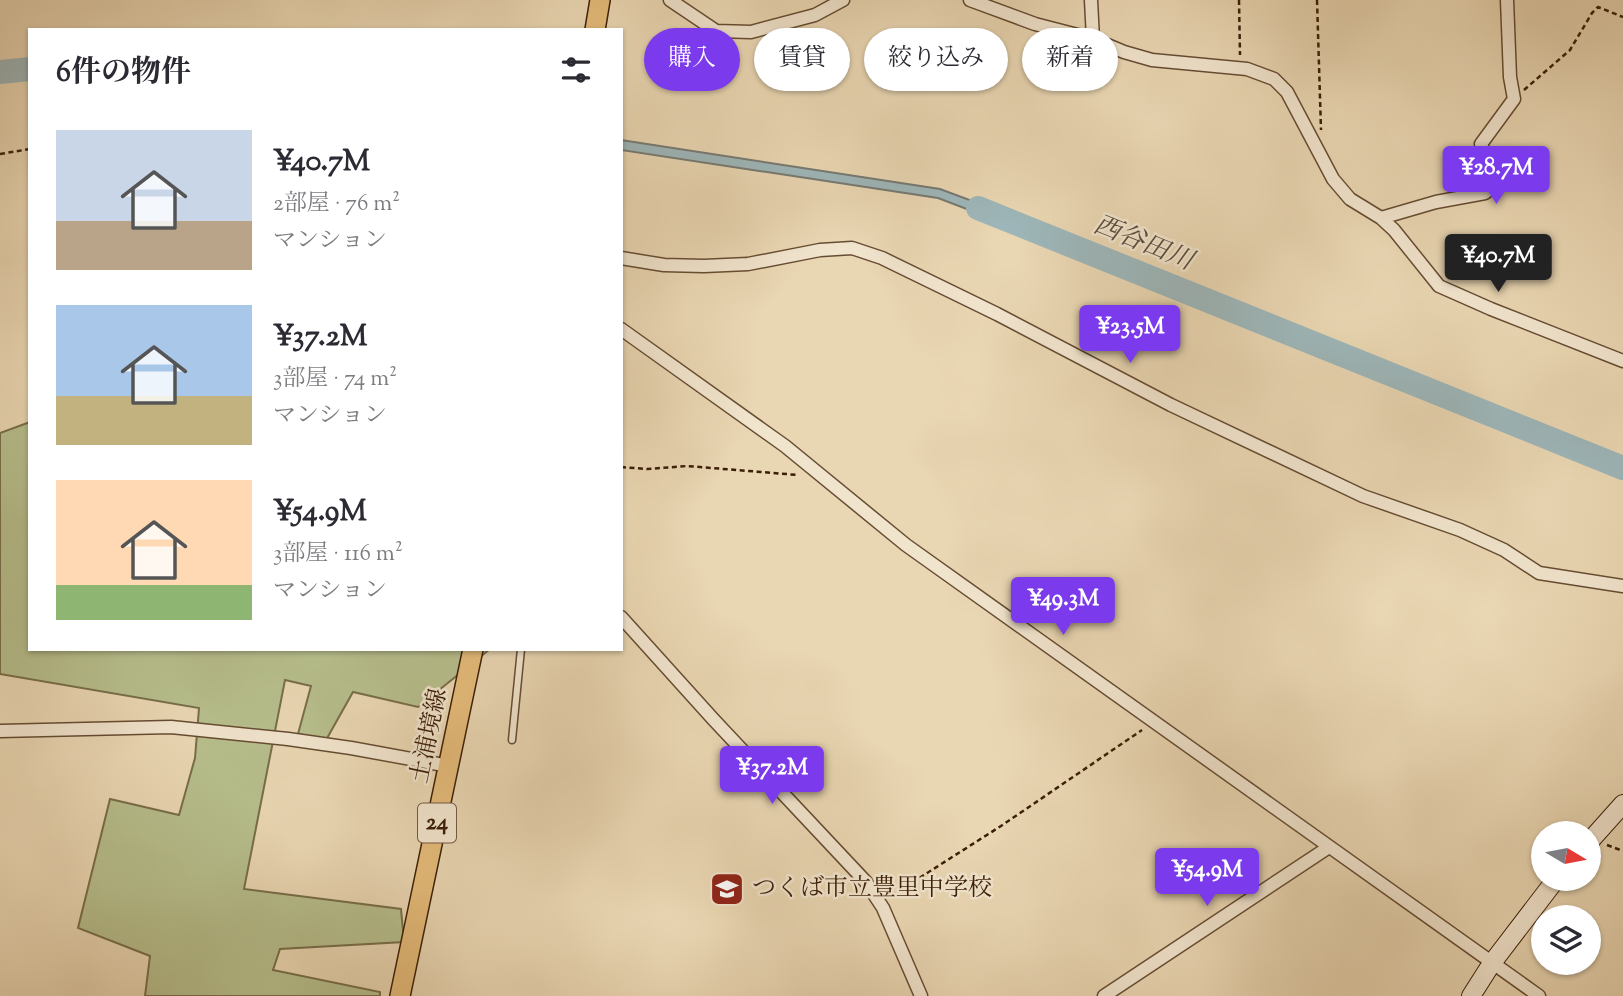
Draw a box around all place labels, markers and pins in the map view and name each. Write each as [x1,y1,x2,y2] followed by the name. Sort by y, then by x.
[1439,146,1553,206] pin: ¥28.7M
[1441,234,1555,294] pin: ¥40.7M
[1073,306,1187,365] pin: ¥23.5M
[1006,578,1120,637] pin: ¥49.3M
[715,746,829,806] pin: ¥37.2M
[1150,848,1264,908] pin: ¥54.9M
[708,870,746,908] school or university icon: つくば市立豊里中学校
[752,872,992,906] place label: つくば市立豊里中学校

